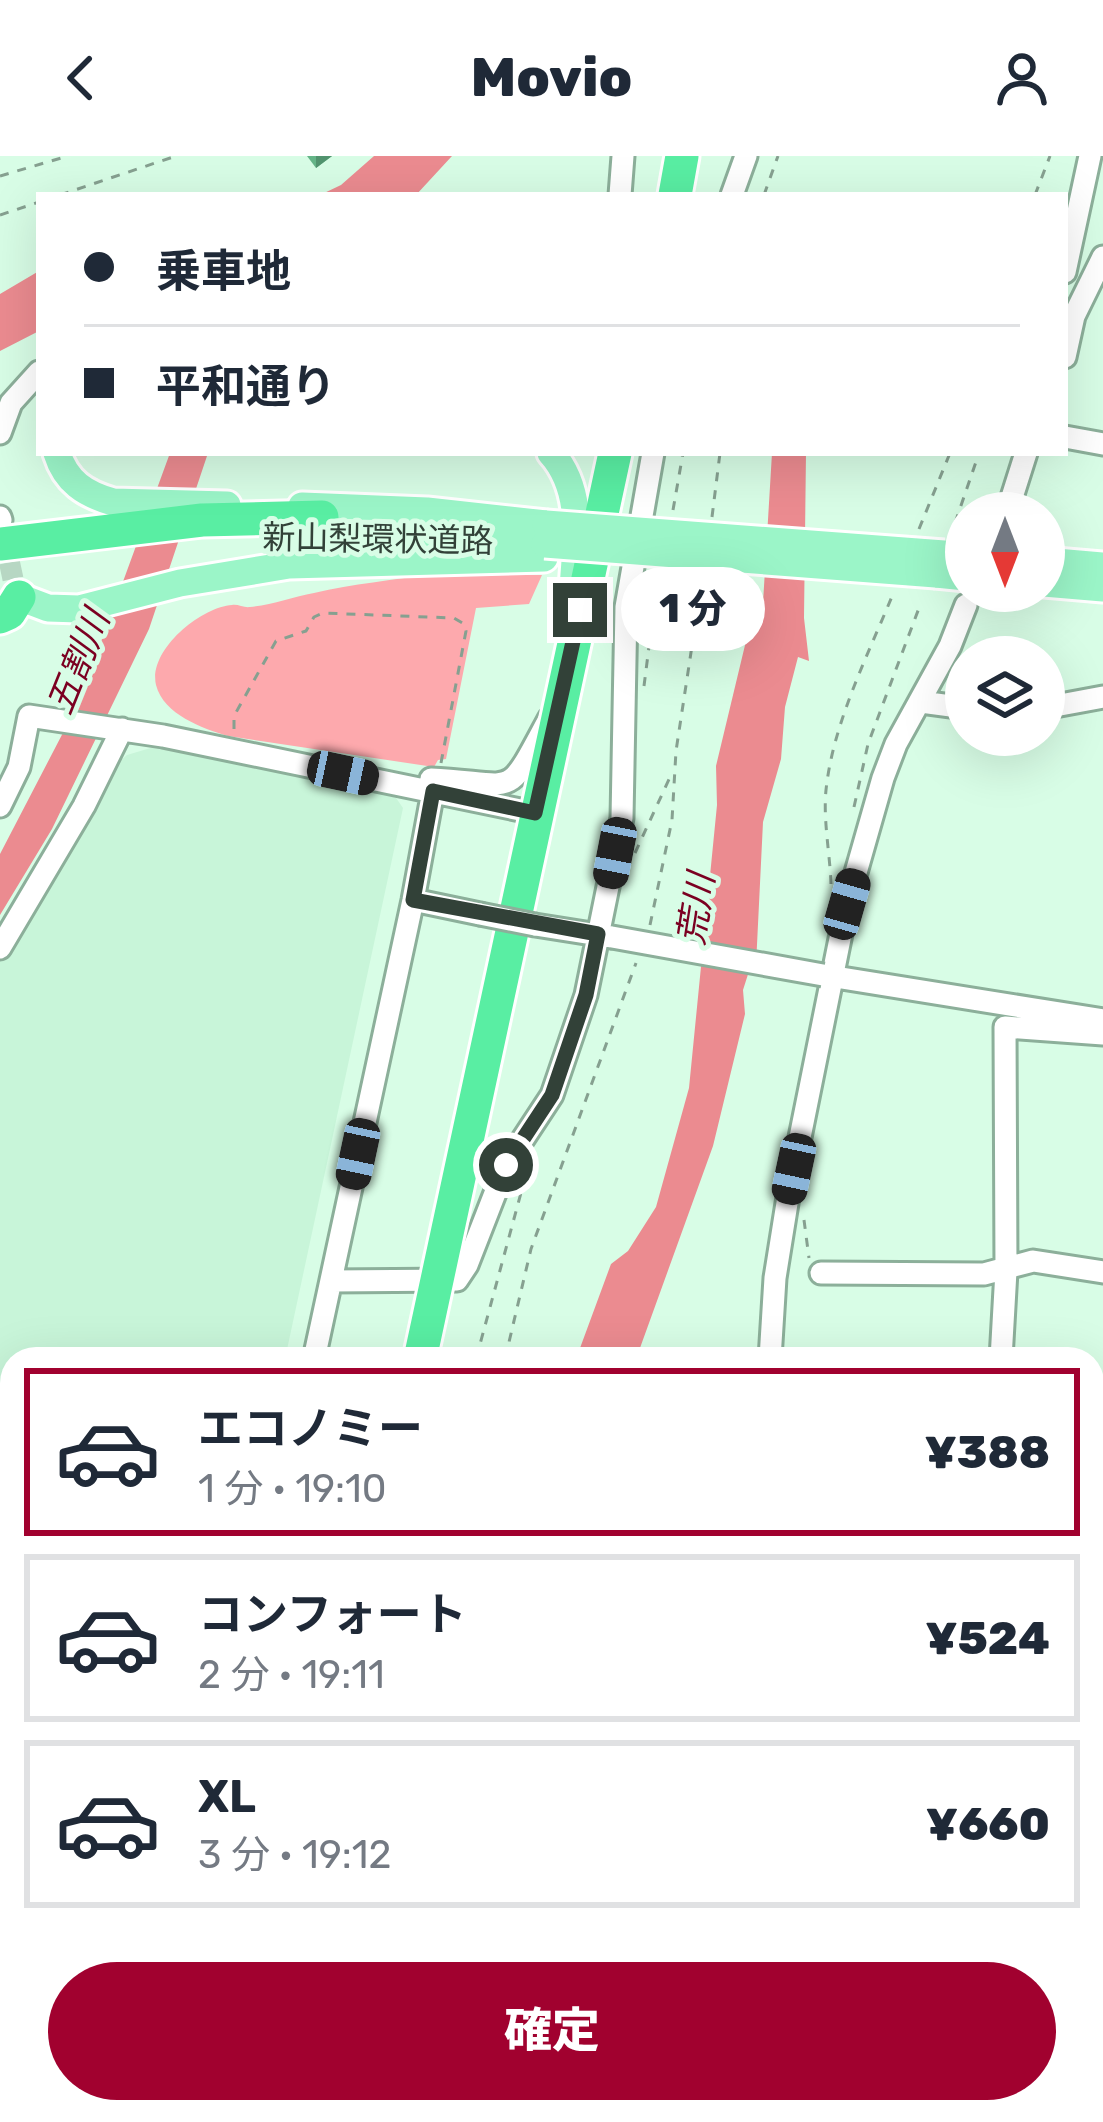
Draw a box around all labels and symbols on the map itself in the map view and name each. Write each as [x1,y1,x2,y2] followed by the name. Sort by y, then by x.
[945,492,1065,612] north arrow
[262,517,494,561] street label: 新山梨環状道路
[622,568,766,652] callout: 1 分
[553,583,607,637] route end
[38,600,120,720] water label: 五割川
[304,748,382,798] car
[590,814,640,892] car
[820,864,874,944] car
[669,866,723,948] water label: 荒川
[333,1115,383,1193] car
[769,1130,819,1208] car
[479,1138,533,1192] route start

